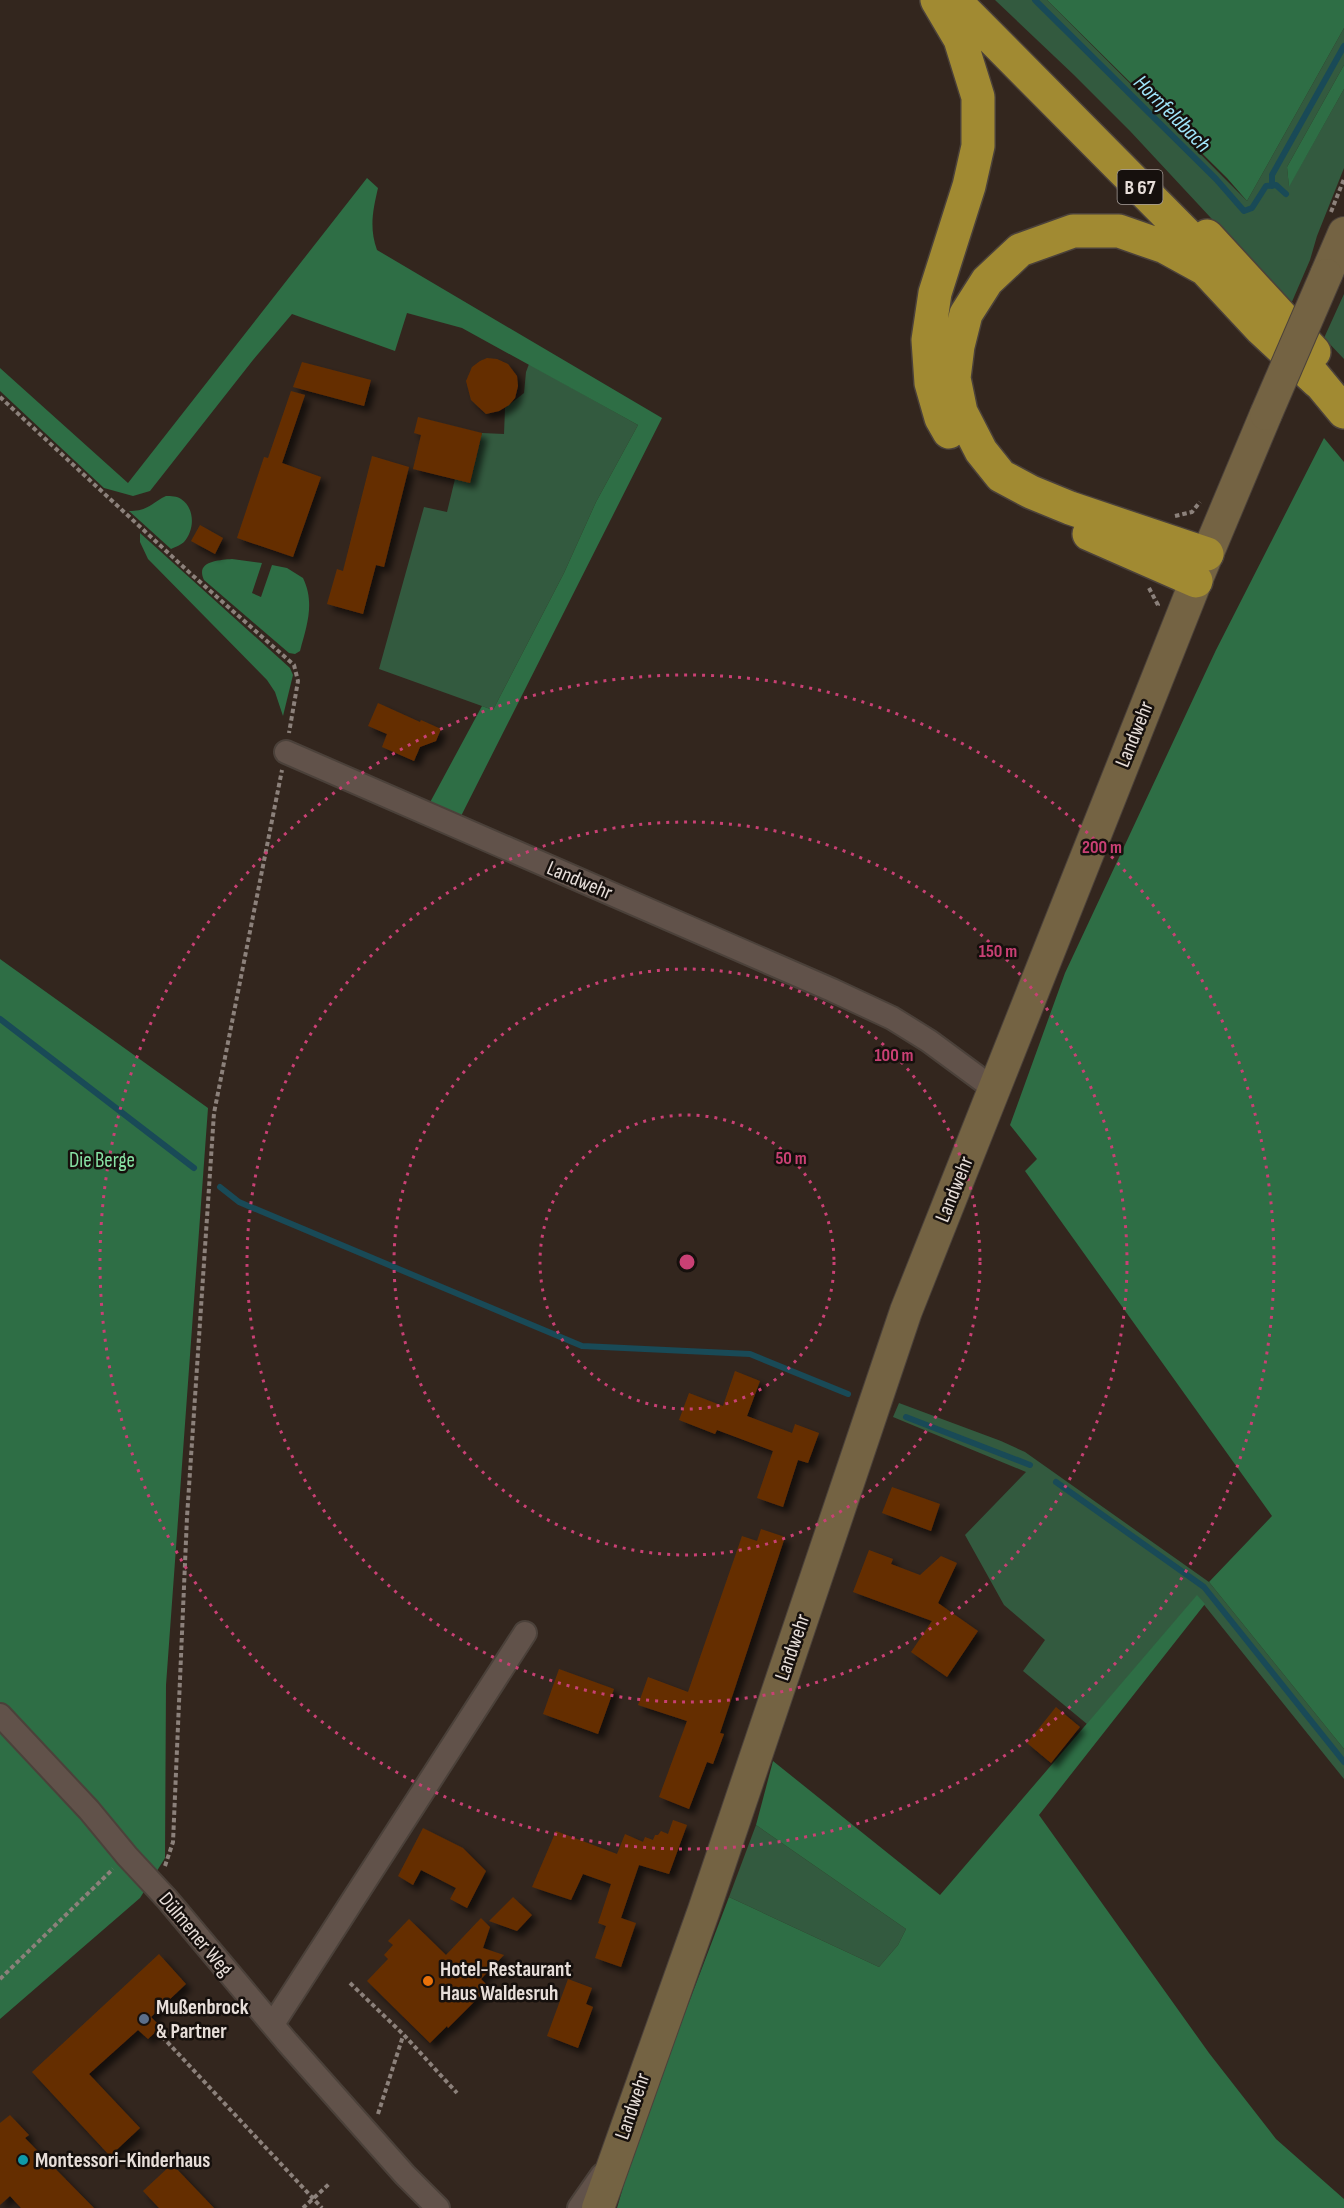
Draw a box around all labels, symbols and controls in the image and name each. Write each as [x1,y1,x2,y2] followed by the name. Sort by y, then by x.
[1128,70,1216,158] water label: Hornfeldbach
[1118,170,1162,204] road number: B 67
[1110,698,1159,771] street label: Landwehr
[1082,837,1122,858] text: 200 m
[543,856,616,905] street label: Landwehr
[979,941,1017,962] text: 150 m
[875,1045,914,1066] text: 100 m
[69,1148,135,1173] park label: Die Berge
[775,1148,807,1169] text: 50 m
[930,1153,979,1226] street label: Landwehr
[677,1252,697,1272] centre of rings
[769,1611,815,1684] street label: Landwehr
[153,1887,238,1981] street label: Dülmener Weg
[440,1957,571,2006] place label: Hotel-Restaurant Haus Waldesruh
[421,1974,435,1988] marker: Hotel-Restaurant Haus Waldesruh
[156,1995,249,2044] place label: Mußenbrock & Partner
[137,2012,151,2026] marker: Mußenbrock & Partner
[609,2070,655,2143] street label: Landwehr
[35,2148,210,2173] place label: Montessori-Kinderhaus
[16,2153,30,2167] marker: Montessori-Kinderhaus

